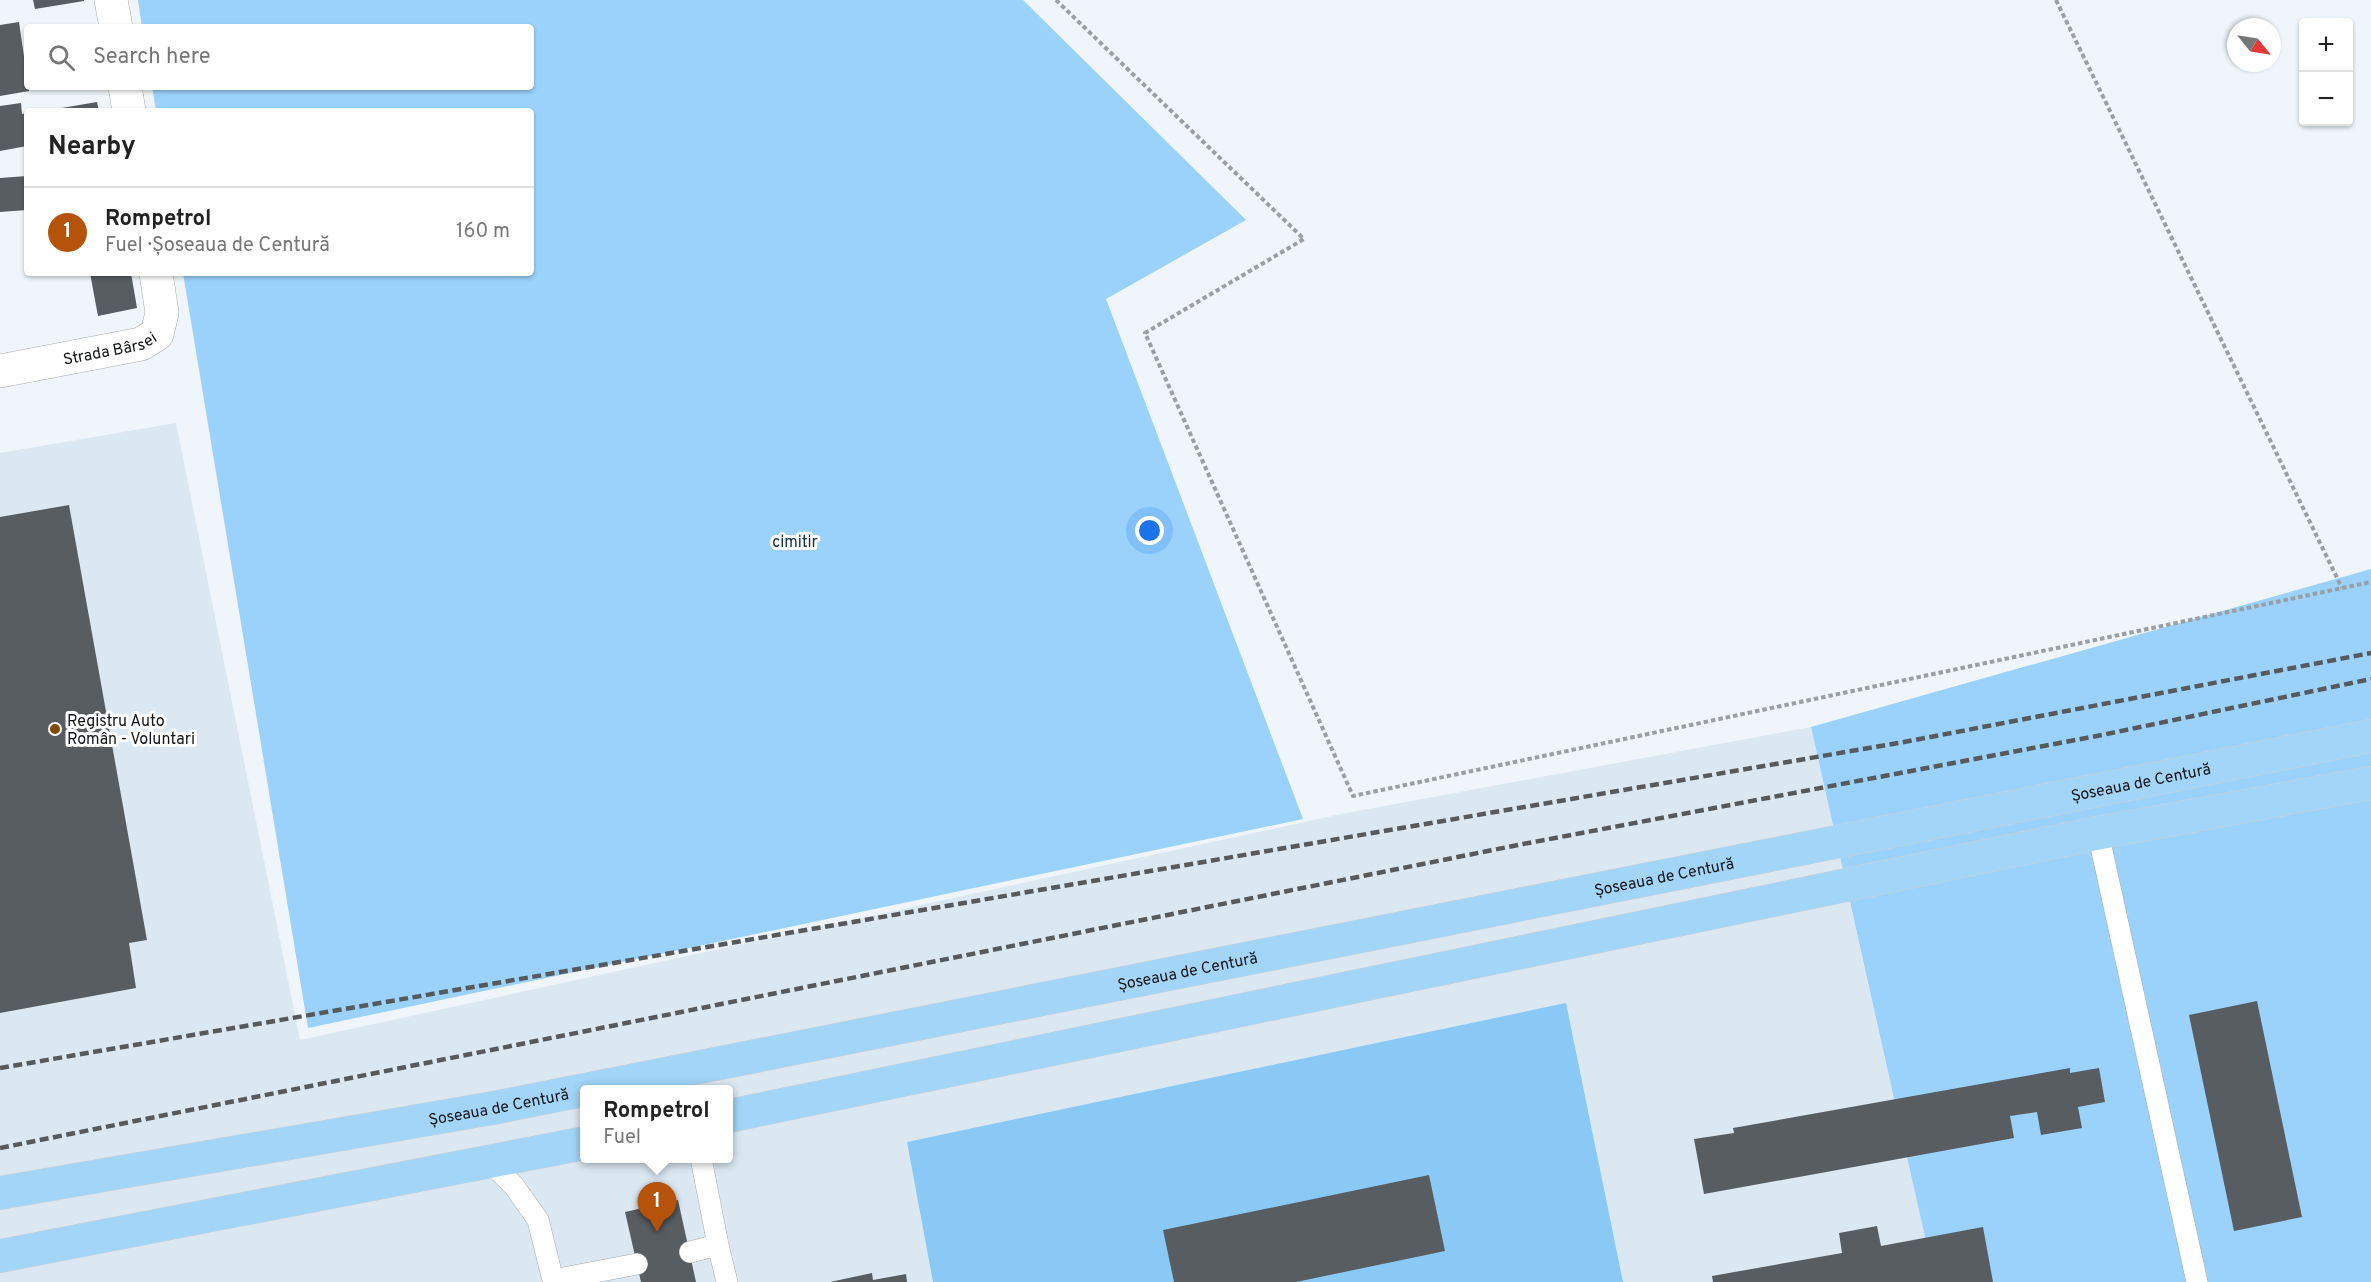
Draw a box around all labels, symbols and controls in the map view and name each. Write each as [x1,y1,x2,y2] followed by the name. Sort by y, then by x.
[2227,18,2281,72] north arrow
[2299,18,2353,126] map controls
[2299,18,2353,72] button: +
[24,24,534,90] search box
[45,41,78,74] icon: search
[93,44,211,71] text: Search here
[2299,72,2353,126] button: −
[48,131,136,164] text: Nearby
[105,206,211,233] text: Rompetrol
[64,219,72,245] text: 1
[456,219,510,245] text: 160 m
[105,233,330,259] text: Fuel · Șoseaua de Centură
[62,329,161,371] street label: Strada Bârsei
[1135,516,1164,545] your location
[772,533,818,553] park label: cimitir
[67,712,195,750] place label: Registru Auto Român - Voluntari
[48,722,62,736] marker: Registru Auto Român - Voluntari
[2069,760,2213,807] street label: Șoseaua de Centură
[1593,854,1736,902] street label: Șoseaua de Centură
[1116,949,1259,996] street label: Șoseaua de Centură
[427,1085,571,1131] street label: Șoseaua de Centură
[580,1085,733,1163] popup
[603,1098,710,1125] text: Rompetrol
[603,1125,641,1151] text: Fuel
[638,1182,676,1232] pin: 1

